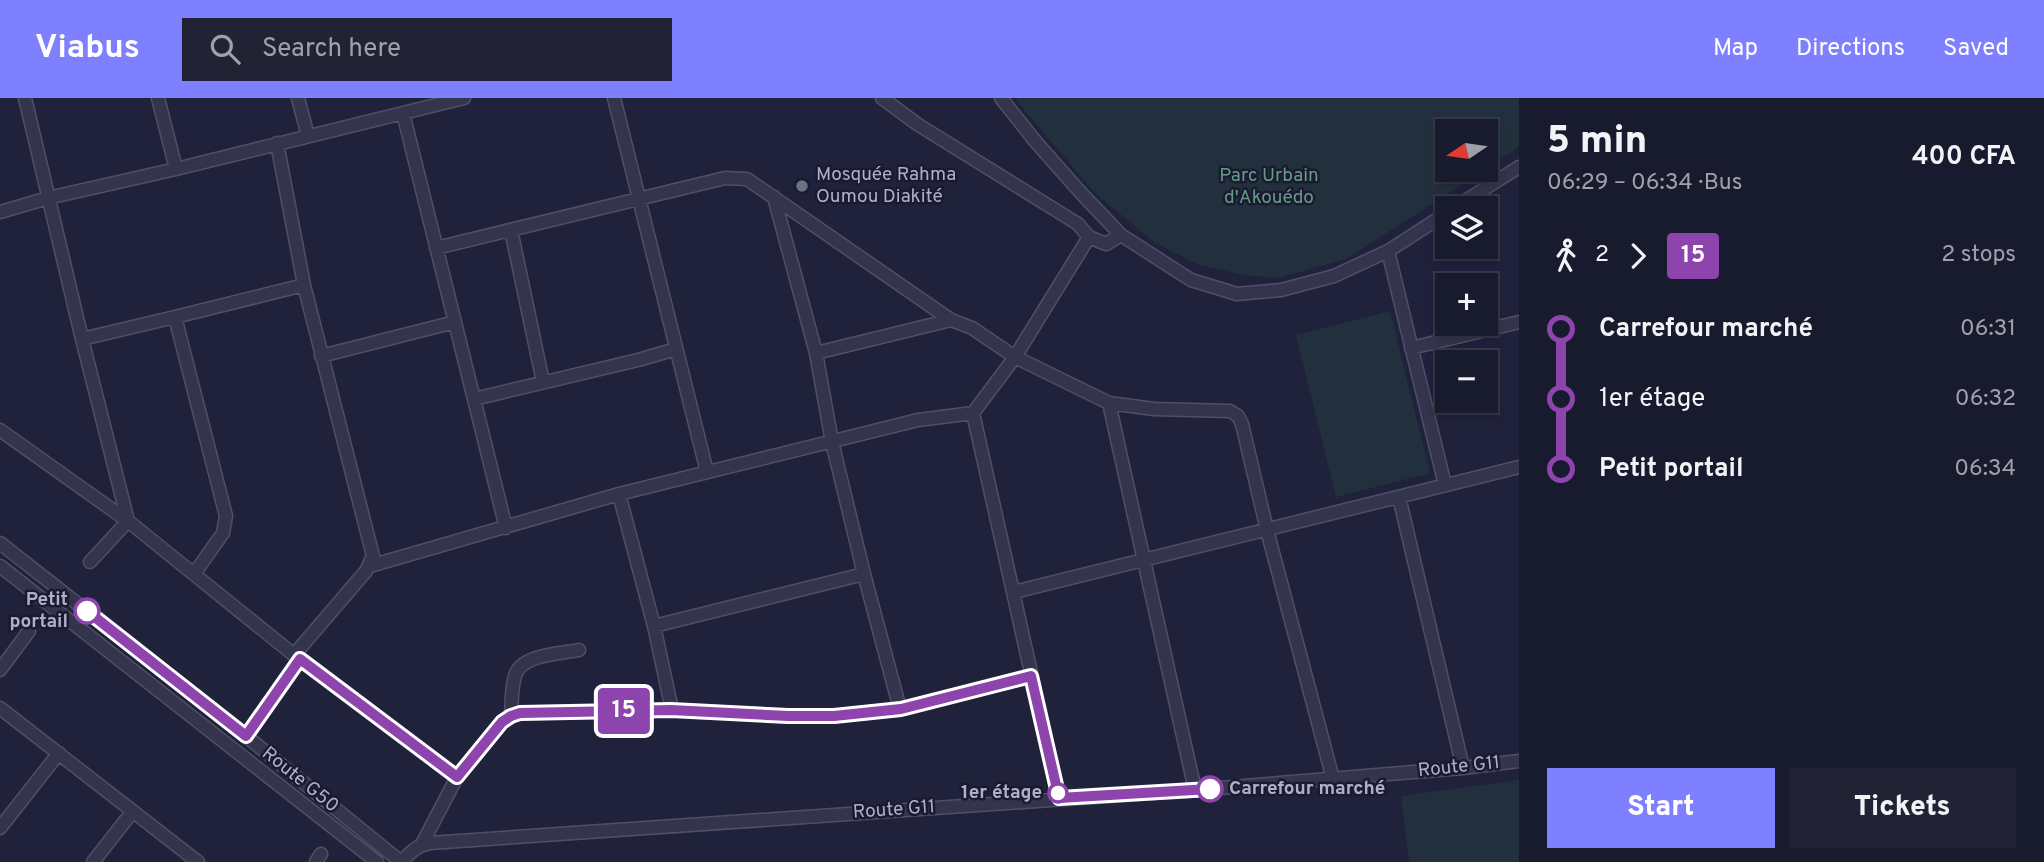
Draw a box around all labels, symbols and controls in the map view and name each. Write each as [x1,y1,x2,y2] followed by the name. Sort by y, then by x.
[182,18,672,81] search box
[35,28,140,70] text: Viabus
[206,30,244,68] icon: search
[262,33,401,66] text: Search here
[1713,34,1758,64] text: Map
[1796,34,1905,64] text: Directions
[1943,34,2009,64] text: Saved
[1547,118,1647,167] text: 5 min
[1435,119,1498,182] north arrow
[1435,119,1498,413] map controls
[1912,141,2016,174] text: 400 CFA
[816,163,956,209] place label: Mosquée Rahma Oumou Diakité
[1219,164,1319,210] park label: Parc Urbain d'Akouédo
[1547,169,1742,198] text: 06:29 – 06:34 · Bus
[794,178,810,194] marker: Mosquée Rahma Oumou Diakité
[1435,196,1498,259] button: layers
[1547,237,1585,275] icon: walk
[1619,237,1657,275] icon: forward
[1595,241,1609,270] text: 2
[1681,241,1705,271] text: 15
[1941,241,2016,270] text: 2 stops
[1435,273,1498,336] button: +
[1599,313,1813,346] text: Carrefour marché
[1960,315,2016,344] text: 06:31
[1435,350,1498,413] button: −
[1599,383,1705,416] text: 1er étage
[1955,385,2016,414] text: 06:32
[1599,453,1743,486] text: Petit portail
[1954,455,2016,484] text: 06:34
[9,588,68,634] place label: Petit portail
[74,598,100,624] marker: Petit portail
[592,688,656,734] line badge: 15
[612,696,636,726] text: 15
[257,742,343,818] street label: Route G50
[1417,751,1501,783] street label: Route G11
[1547,768,1775,848] button: Start
[1789,768,2016,848] button: Tickets
[1197,776,1223,802] marker: Carrefour marché
[1229,777,1385,801] place label: Carrefour marché
[961,781,1042,805] place label: 1er étage
[1048,783,1068,803] marker: 1er étage
[852,795,936,825] street label: Route G11

